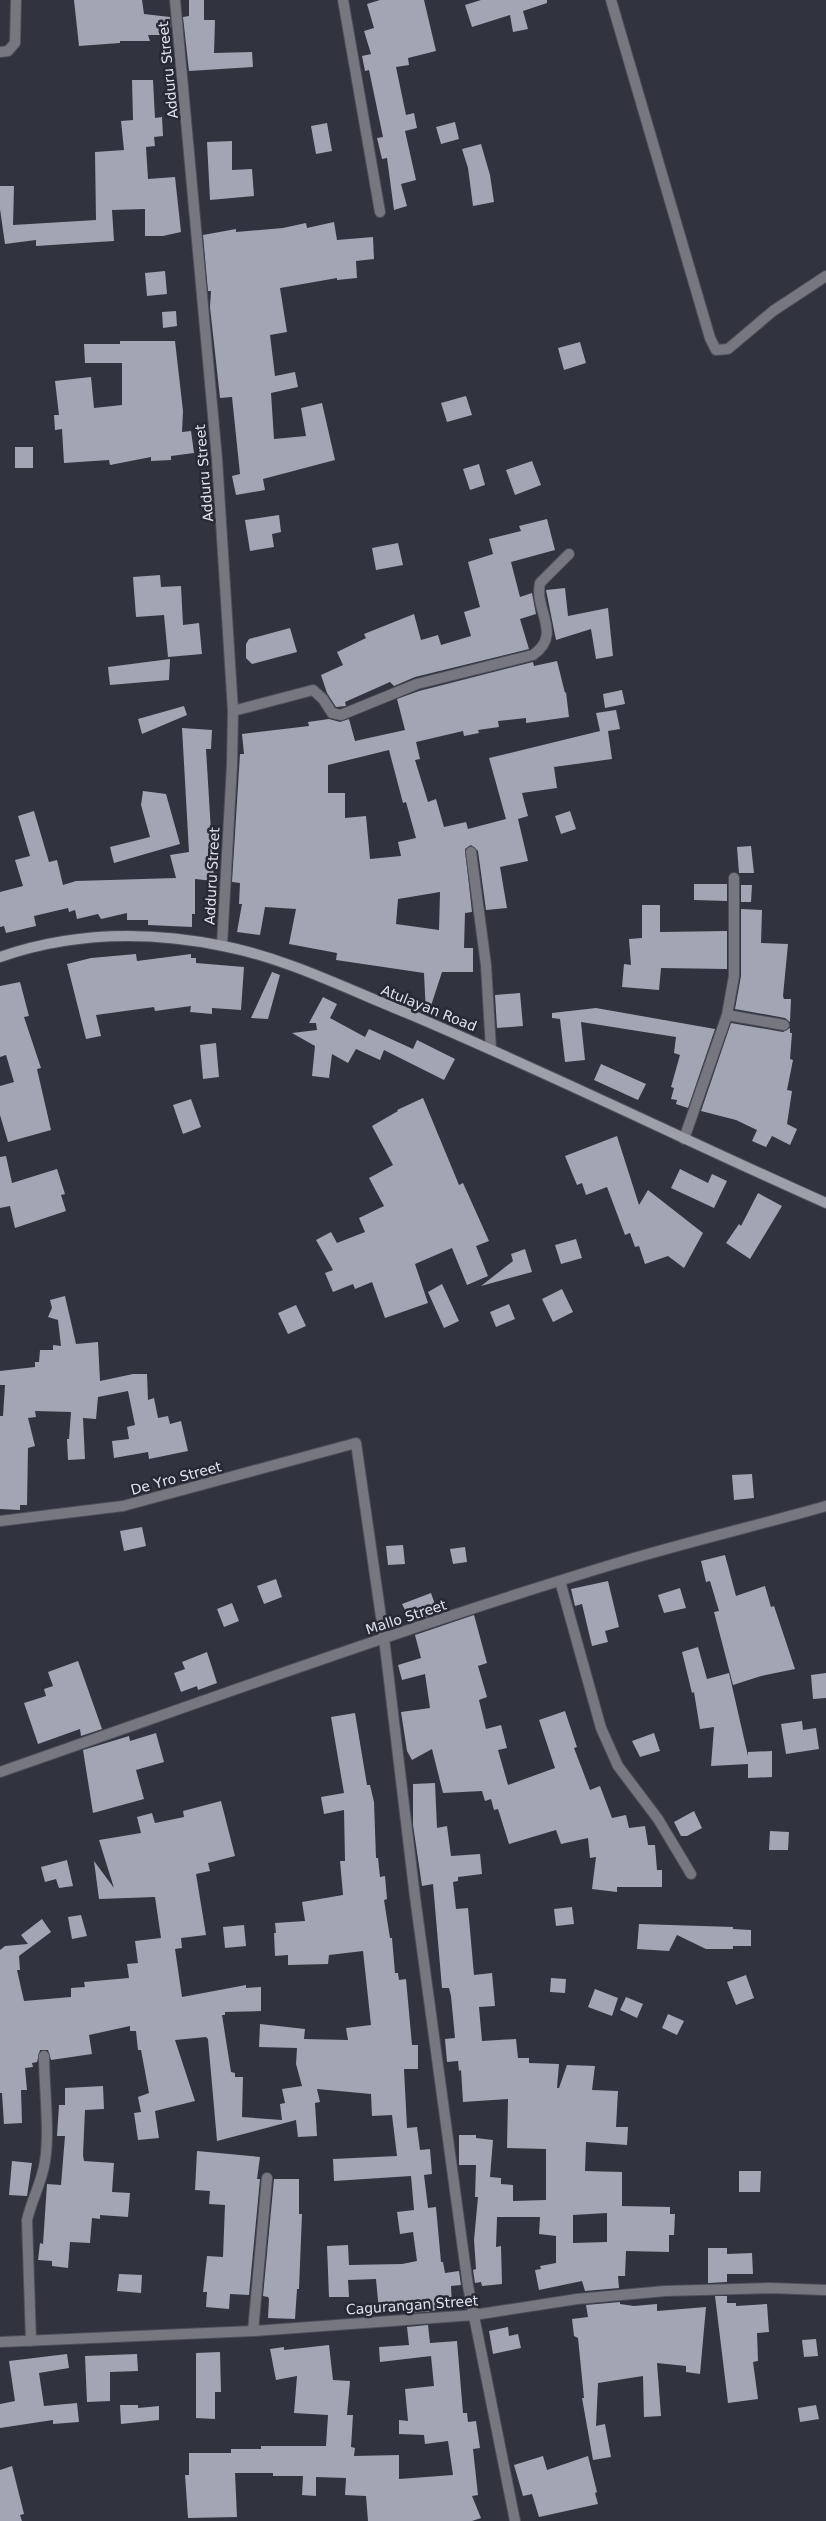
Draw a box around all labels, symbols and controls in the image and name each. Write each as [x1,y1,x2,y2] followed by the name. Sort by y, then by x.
[155,20,181,119] street label: Adduru Street
[192,423,216,522] street label: Adduru Street
[201,826,223,925] street label: Adduru Street
[379,982,479,1034] street label: Atulayan Road
[129,1458,224,1498] street label: De Yro Street
[364,1596,449,1638] street label: Mallo Street
[345,2292,479,2318] street label: Cagurangan Street

